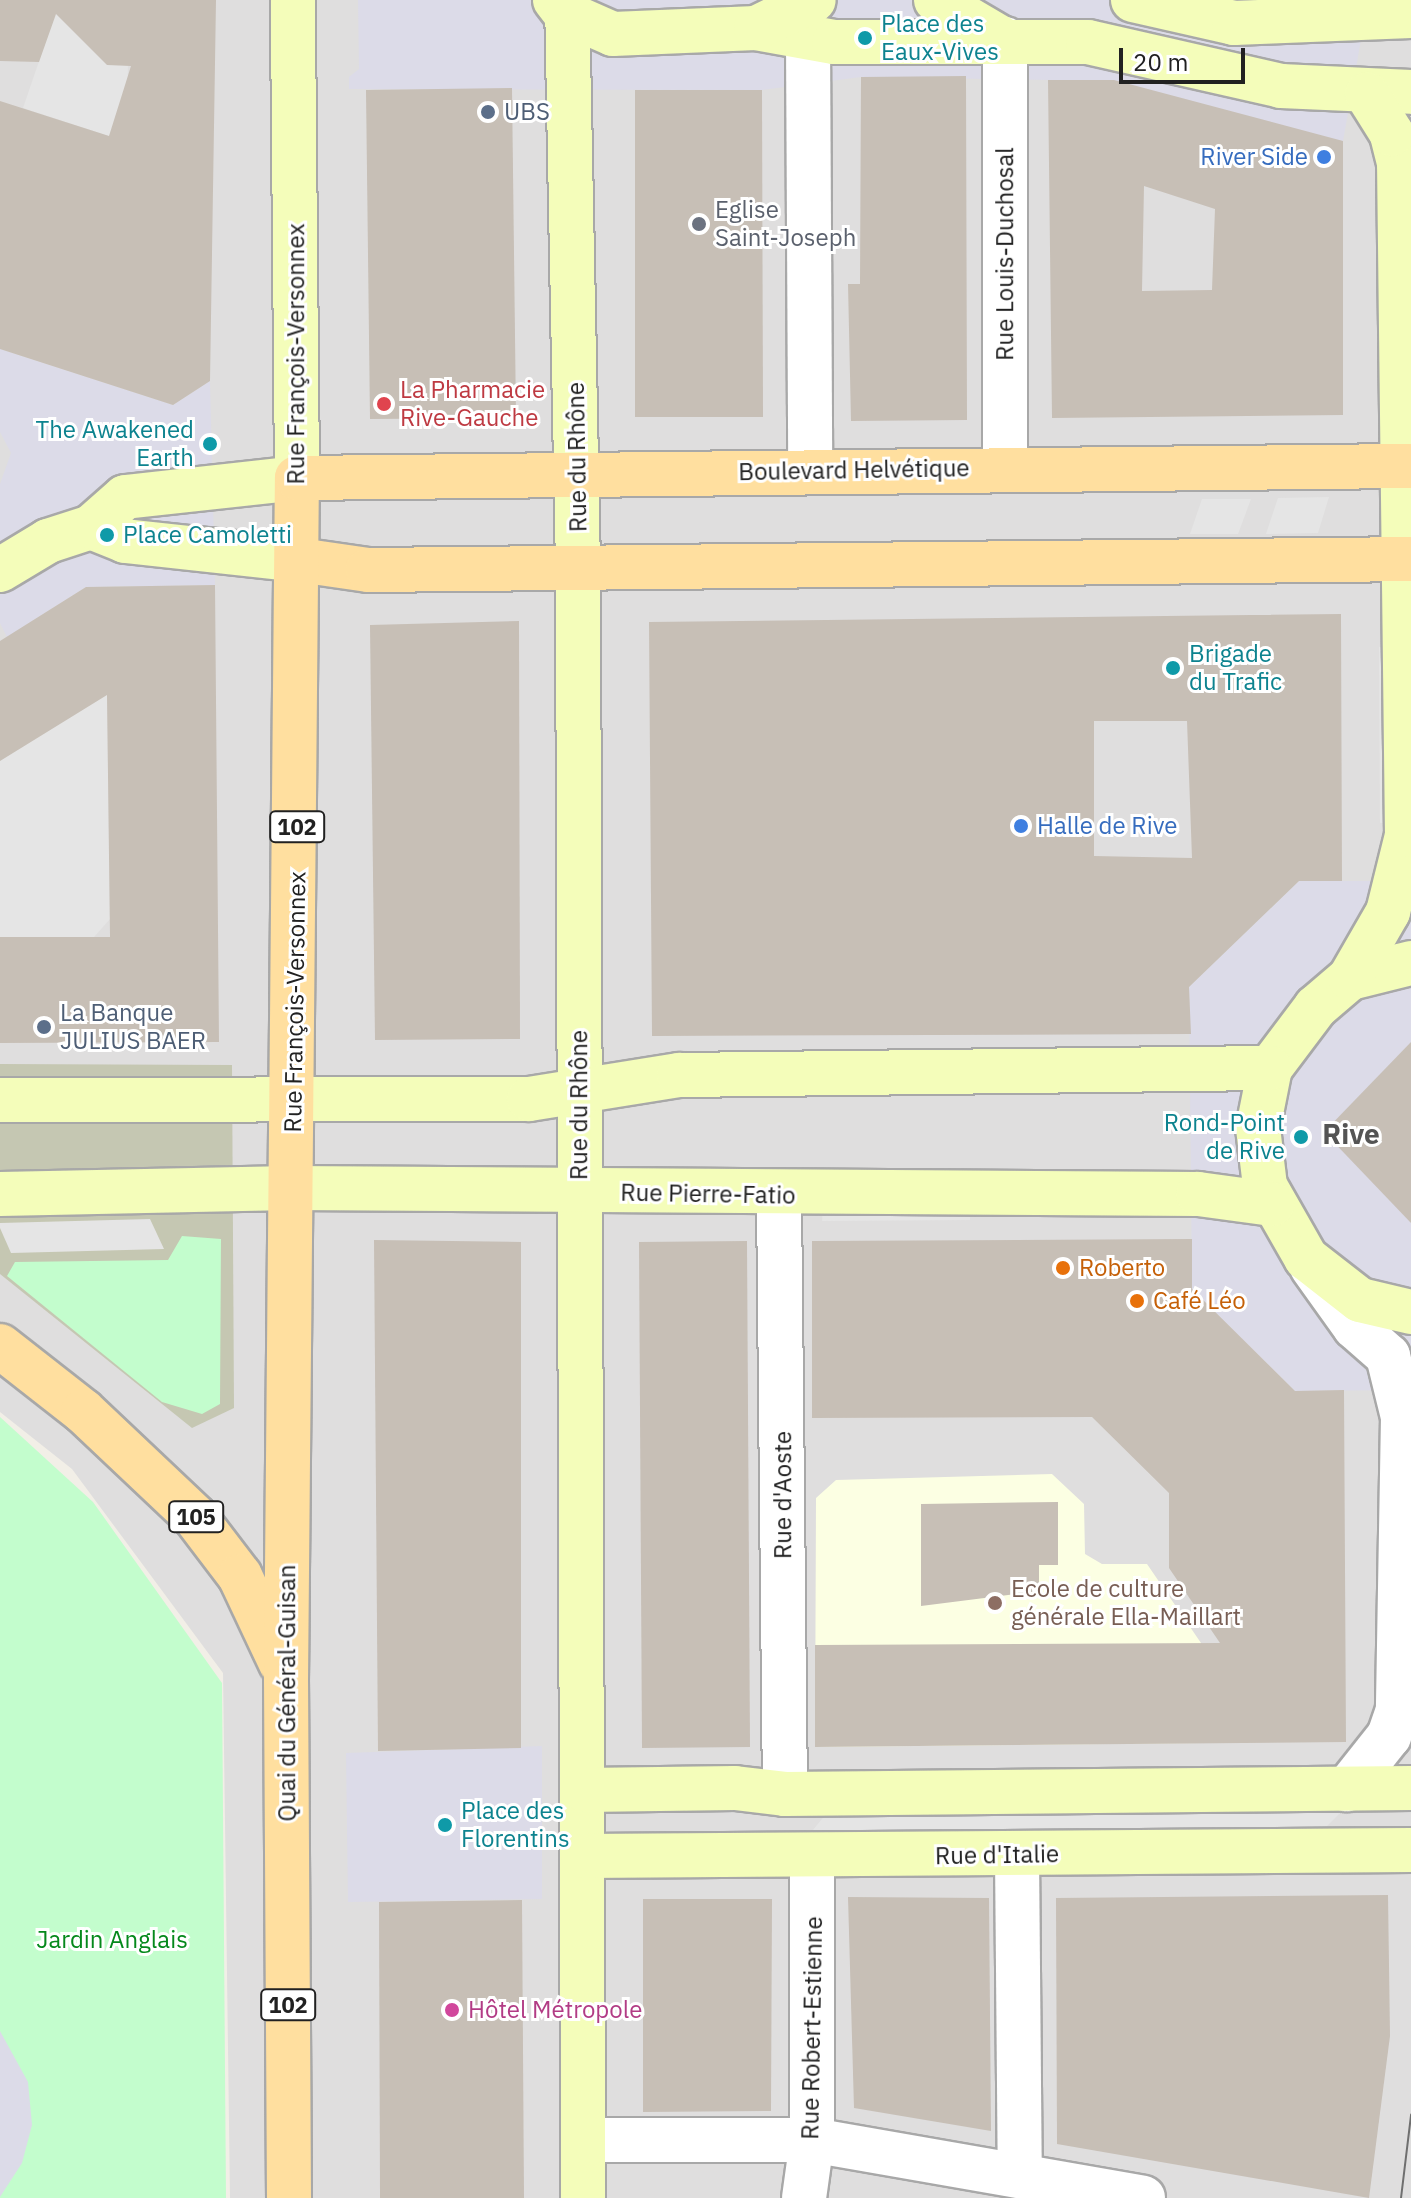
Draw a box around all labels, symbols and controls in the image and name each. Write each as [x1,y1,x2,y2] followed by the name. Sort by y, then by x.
[881,10,999,66] place label: Place des Eaux-Vives
[856,29,874,47] marker: Place des Eaux-Vives
[1123,32,1249,82] scale bar
[1133,46,1188,78] text: 20 m
[504,98,550,126] place label: UBS
[479,103,497,121] marker: UBS
[1200,143,1308,171] place label: River Side
[991,147,1019,361] street label: Rue Louis-Duchosal
[1315,148,1333,166] marker: River Side
[715,196,856,252] place label: Eglise Saint-Joseph
[690,215,708,233] marker: Eglise Saint-Joseph
[282,223,310,485] street label: Rue François-Versonnex
[400,376,545,432] place label: La Pharmacie Rive-Gauche
[561,382,593,532] street label: Rue du Rhône
[375,395,393,413] marker: La Pharmacie Rive-Gauche
[35,416,194,472] place label: The Awakened Earth
[201,435,219,453] marker: The Awakened Earth
[738,454,970,486] street label: Boulevard Helvétique
[123,521,292,549] place label: Place Camoletti
[98,526,116,544] marker: Place Camoletti
[1189,640,1282,696] place label: Brigade du Trafic
[1164,659,1182,677] marker: Brigade du Trafic
[269,809,325,845] road number: 102
[1037,812,1177,840] place label: Halle de Rive
[1012,817,1030,835] marker: Halle de Rive
[278,871,312,1133] street label: Rue François-Versonnex
[60,999,206,1055] place label: La Banque JULIUS BAER
[35,1018,53,1036] marker: La Banque JULIUS BAER
[565,1030,593,1180] street label: Rue du Rhône
[1164,1109,1285,1165] place label: Rond-Point de Rive
[1322,1117,1380,1151] district label: Rive
[1292,1128,1310,1146] marker: Rond-Point de Rive
[620,1178,796,1210] street label: Rue Pierre-Fatio
[1079,1254,1165,1282] place label: Roberto
[1054,1259,1072,1277] marker: Roberto
[1153,1287,1246,1315] place label: Café Léo
[1128,1292,1146,1310] marker: Café Léo
[769,1431,797,1559] street label: Rue d'Aoste
[168,1499,224,1535] road number: 105
[273,1564,301,1822] street label: Quai du Général-Guisan
[1011,1575,1241,1631] place label: Ecole de culture générale Ella-Maillart
[986,1594,1004,1612] marker: Ecole de culture générale Ella-Maillart
[461,1797,570,1853] place label: Place des Florentins
[436,1816,454,1834] marker: Place des Florentins
[935,1840,1059,1870] street label: Rue d'Italie
[796,1916,828,2140] street label: Rue Robert-Estienne
[36,1926,188,1954] park label: Jardin Anglais
[260,1987,316,2023] road number: 102
[468,1996,642,2024] place label: Hôtel Métropole
[443,2001,461,2019] marker: Hôtel Métropole

